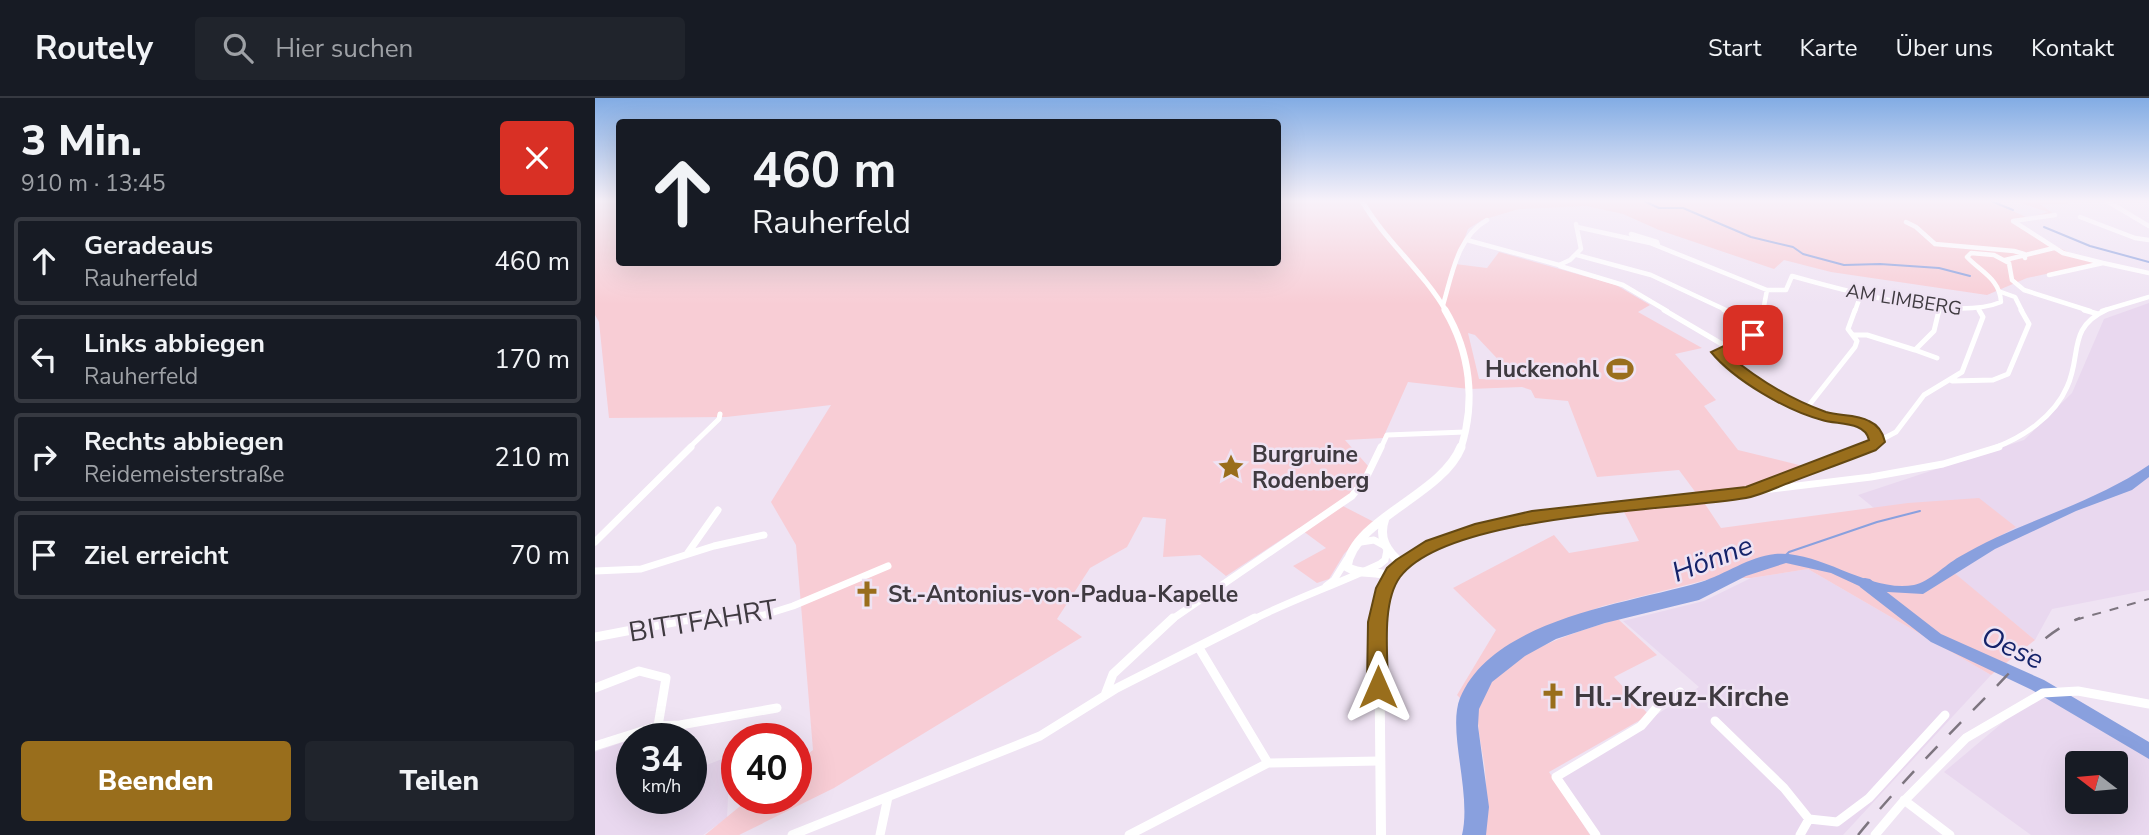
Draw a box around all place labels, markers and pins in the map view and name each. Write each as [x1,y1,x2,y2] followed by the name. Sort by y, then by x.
[1723,305,1783,365] pin
[1485,354,1600,385] place label: Huckenohl
[1605,354,1635,384] sports icon: Huckenohl
[1252,439,1369,496] place label: Burgruine Rodenberg
[1216,452,1246,482] place icon: Burgruine Rodenberg
[852,579,882,609] church icon: St.-Antonius-von-Padua-Kapelle
[888,579,1238,610] place label: St.-Antonius-von-Padua-Kapelle
[1574,678,1789,716] place label: Hl.-Kreuz-Kirche
[1538,681,1568,711] church icon: Hl.-Kreuz-Kirche

